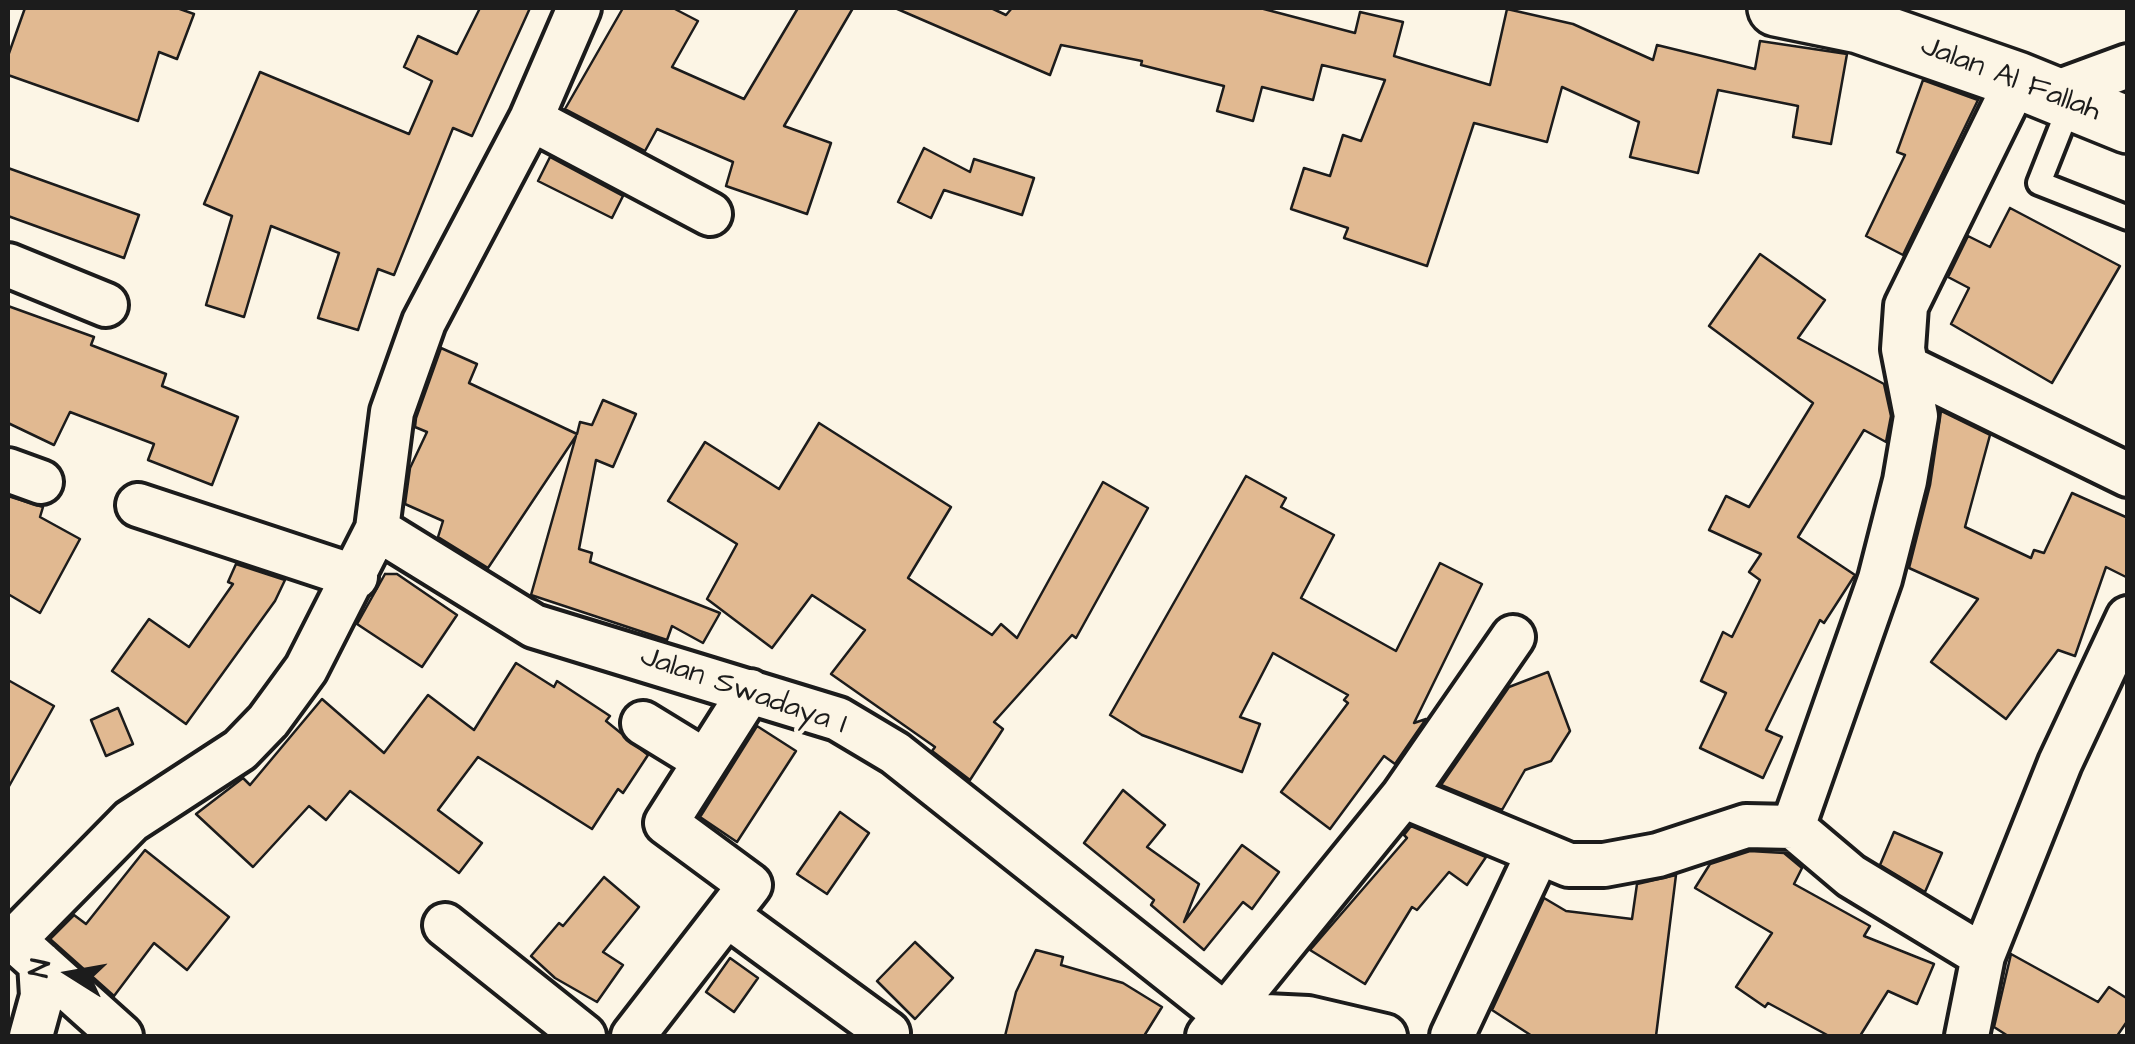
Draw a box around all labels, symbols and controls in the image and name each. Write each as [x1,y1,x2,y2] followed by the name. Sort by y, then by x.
[1915,29,2105,131] street label: Jalan Al Fallah
[635,640,851,744] street label: Jalan Swadaya I
[20,924,120,1024] north arrow
[19,956,61,981] text: N

